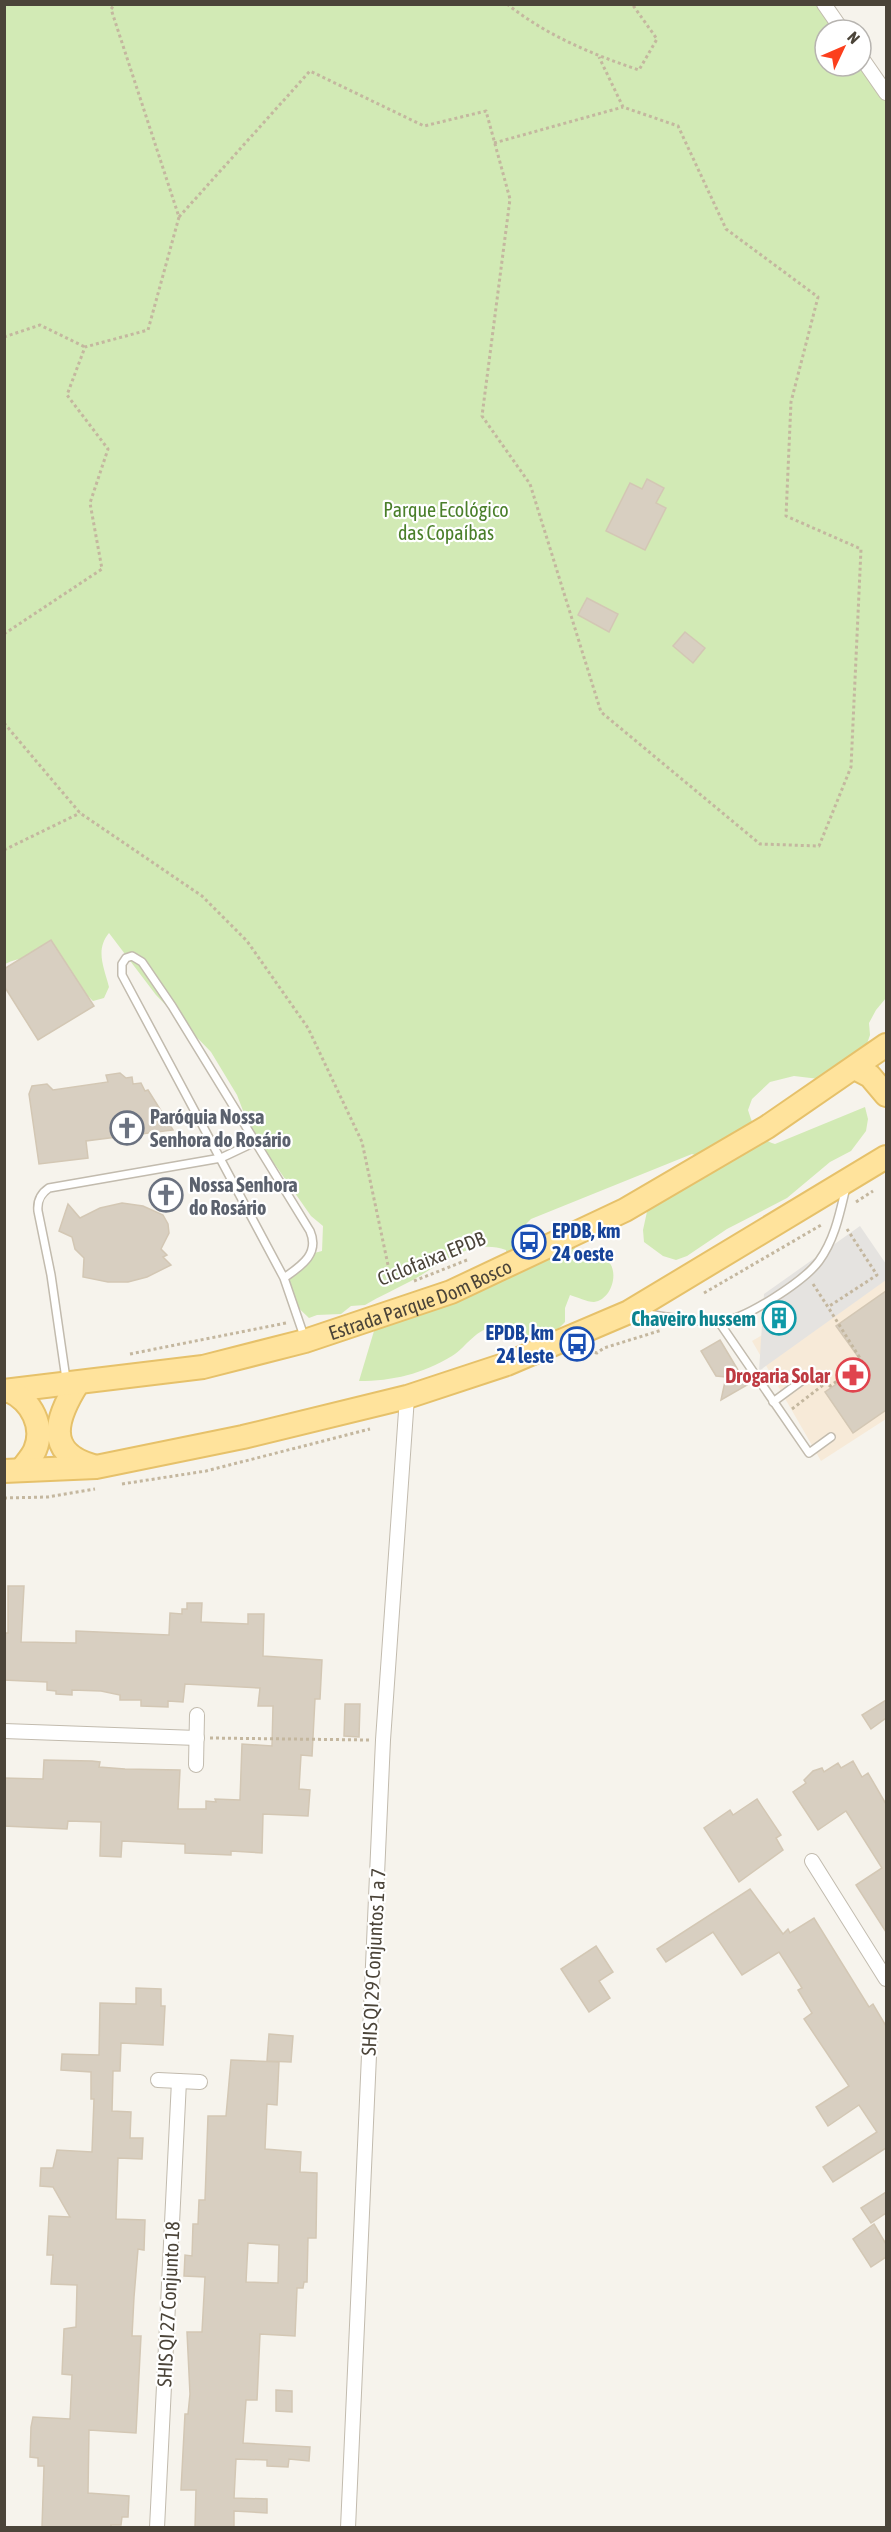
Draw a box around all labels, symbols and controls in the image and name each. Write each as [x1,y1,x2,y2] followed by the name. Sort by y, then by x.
[813,18,873,78] north arrow
[844,28,864,47] text: N
[383,498,509,544] park label: Parque Ecológico das Copaíbas
[150,1105,291,1151] place label: Paróquia Nossa Senhora do Rosário
[109,1110,145,1146] church icon: Paróquia Nossa Senhora do Rosário
[189,1173,297,1219] place label: Nossa Senhora do Rosário
[148,1177,184,1213] church icon: Nossa Senhora do Rosário
[552,1219,621,1265] place label: EPDB, km 24 oeste
[511,1224,547,1260] bus stop icon: EPDB, km 24 oeste
[374,1226,489,1290] street label: Ciclofaixa EPDB
[325,1254,515,1344] street label: Estrada Parque Dom Bosco
[761,1300,797,1336] building icon: Chaveiro hussem
[631,1307,756,1330] place label: Chaveiro hussem
[486,1321,554,1367] place label: EPDB, km 24 leste
[559,1326,595,1362] bus stop icon: EPDB, km 24 leste
[835,1357,871,1393] pharmacy icon: Drogaria Solar
[725,1364,831,1387] place label: Drogaria Solar
[357,1868,389,2056] street label: SHIS QI 29 Conjuntos 1 a 7
[152,2221,184,2387] street label: SHIS QI 27 Conjunto 18

